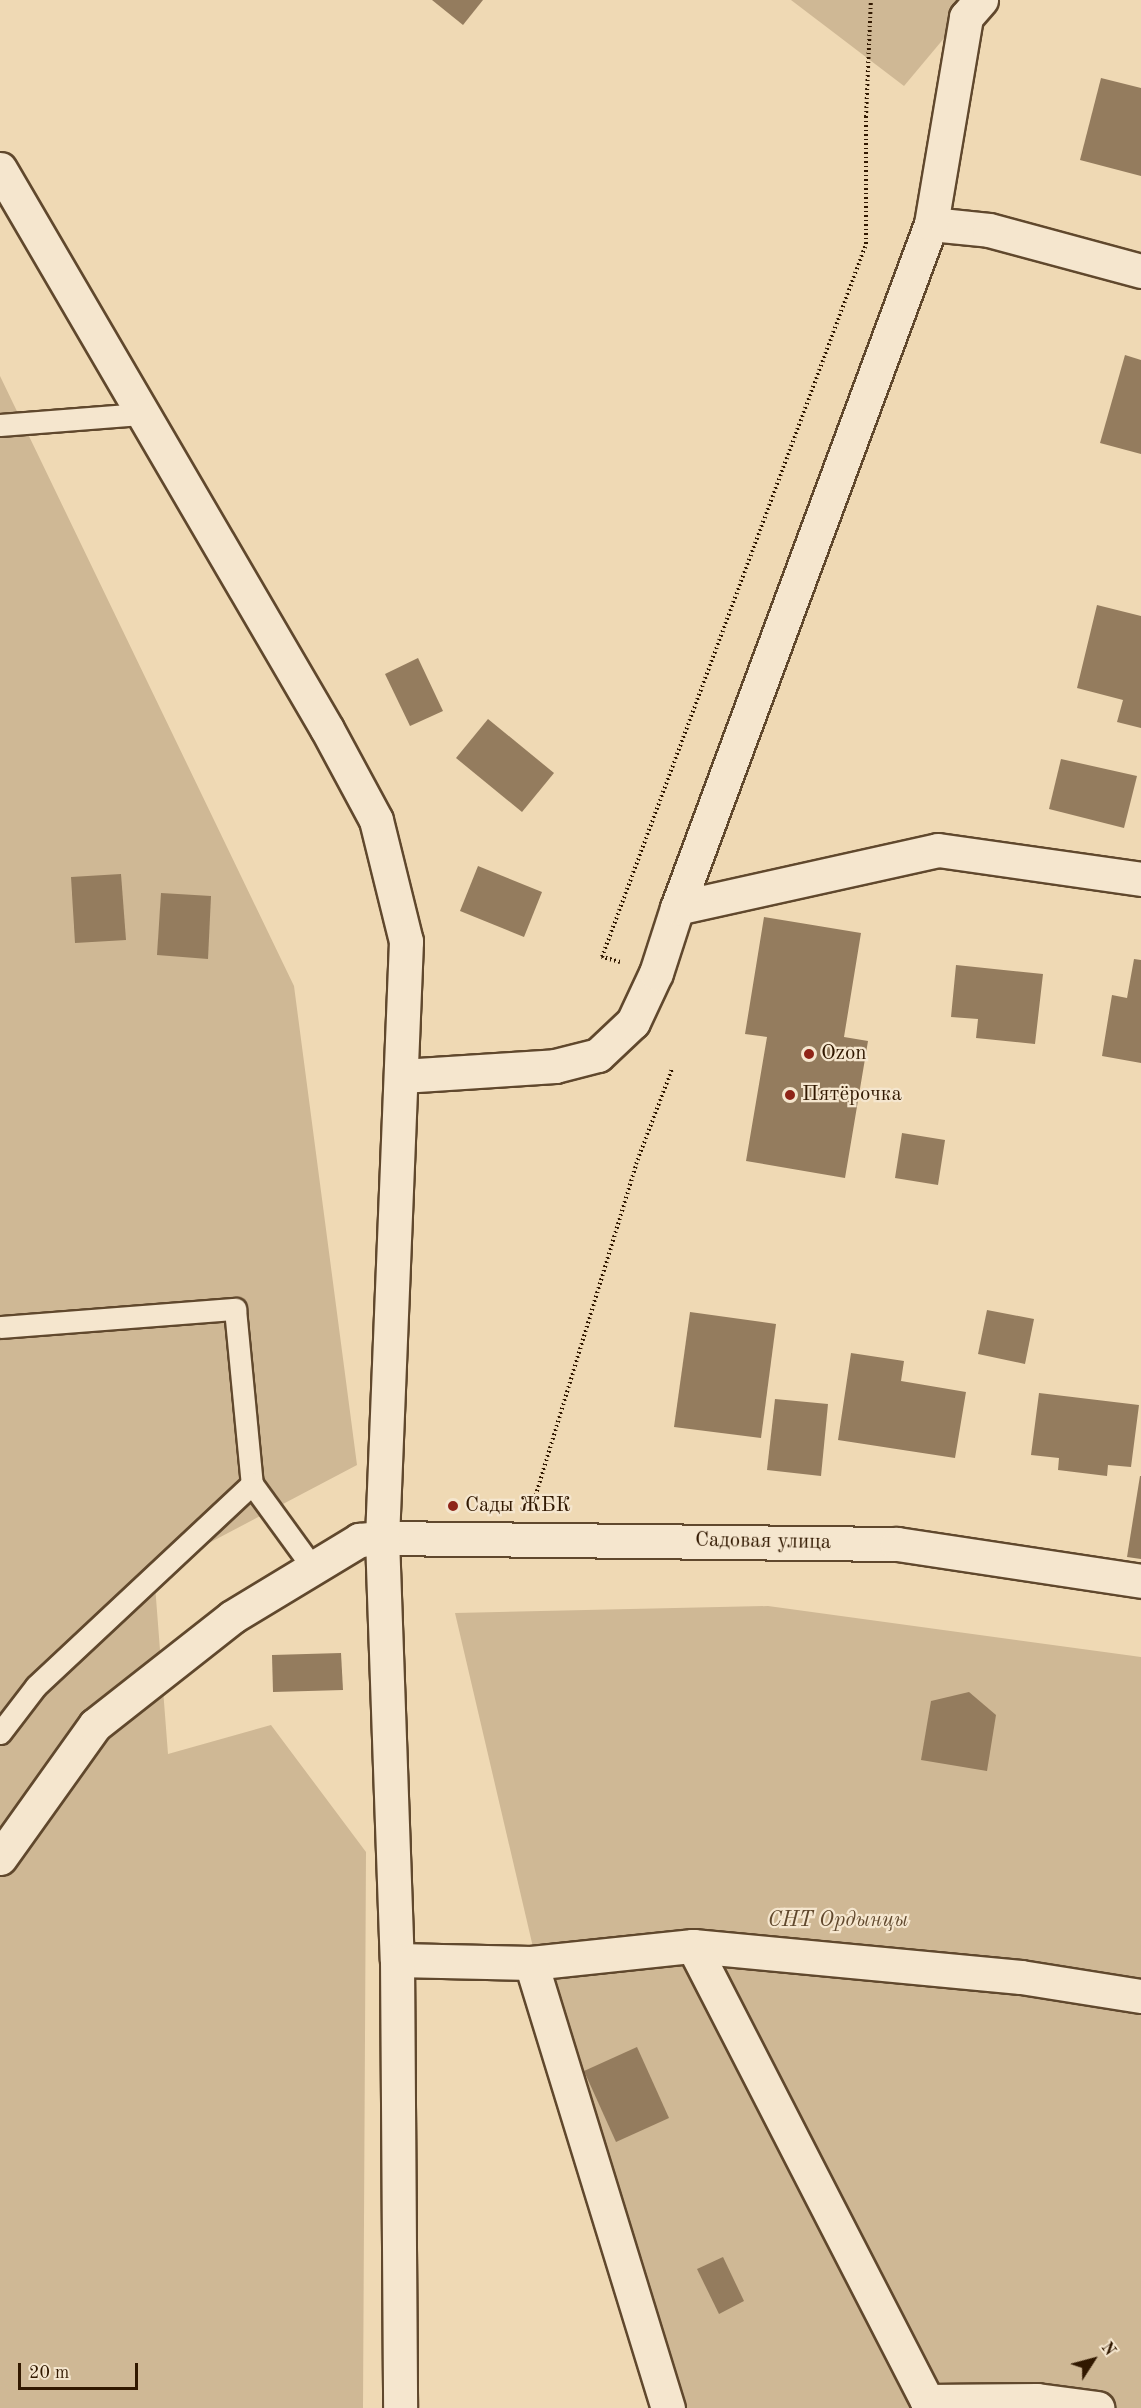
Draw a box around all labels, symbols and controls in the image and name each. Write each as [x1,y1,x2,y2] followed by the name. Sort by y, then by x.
[821,1041,867,1067] place label: Ozon
[802,1047,816,1061] marker: Ozon
[802,1082,902,1108] place label: Пятёрочка
[783,1088,797,1102] marker: Пятёрочка
[465,1493,571,1519] place label: Сады ЖБК
[446,1499,460,1513] marker: Сады ЖБК
[695,1528,831,1556] street label: Садовая улица
[768,1908,908,1934] park label: СНТ Ордынцы
[1063,2330,1123,2390] north arrow
[1097,2340,1118,2359] text: N
[21,2351,141,2389] scale bar
[29,2364,69,2382] text: 20 m

